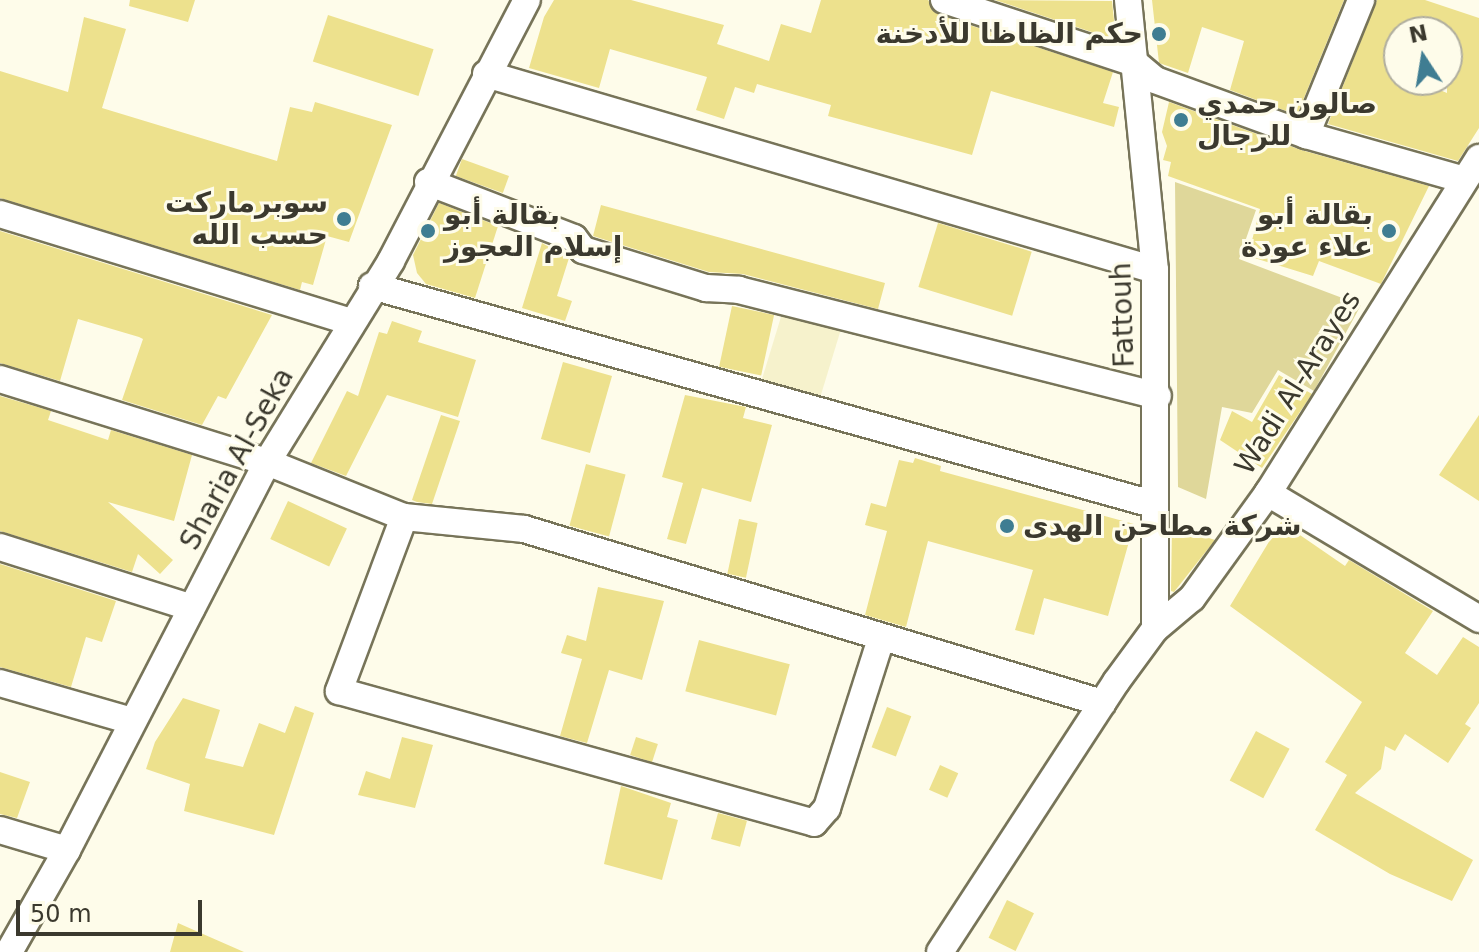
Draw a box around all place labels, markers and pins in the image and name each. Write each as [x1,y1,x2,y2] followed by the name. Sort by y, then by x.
[876,17,1143,51] place label: حكم الظاظا للأدخنة
[1150,25,1168,43] marker: حكم الظاظا للأدخنة
[1197,87,1377,153] place label: صالون حمدي للرجال
[1172,111,1190,129] marker: صالون حمدي للرجال
[165,186,328,252] place label: سوبرماركت حسب الله
[444,198,622,264] place label: بقالة أبو إسلام العجوز
[1241,198,1373,264] place label: بقالة أبو علاء عودة
[335,210,353,228] marker: سوبرماركت حسب الله
[419,222,437,240] marker: بقالة أبو إسلام العجوز
[1380,222,1398,240] marker: بقالة أبو علاء عودة
[1023,509,1302,543] place label: شركة مطاحن الهدى
[998,517,1016,535] marker: شركة مطاحن الهدى

